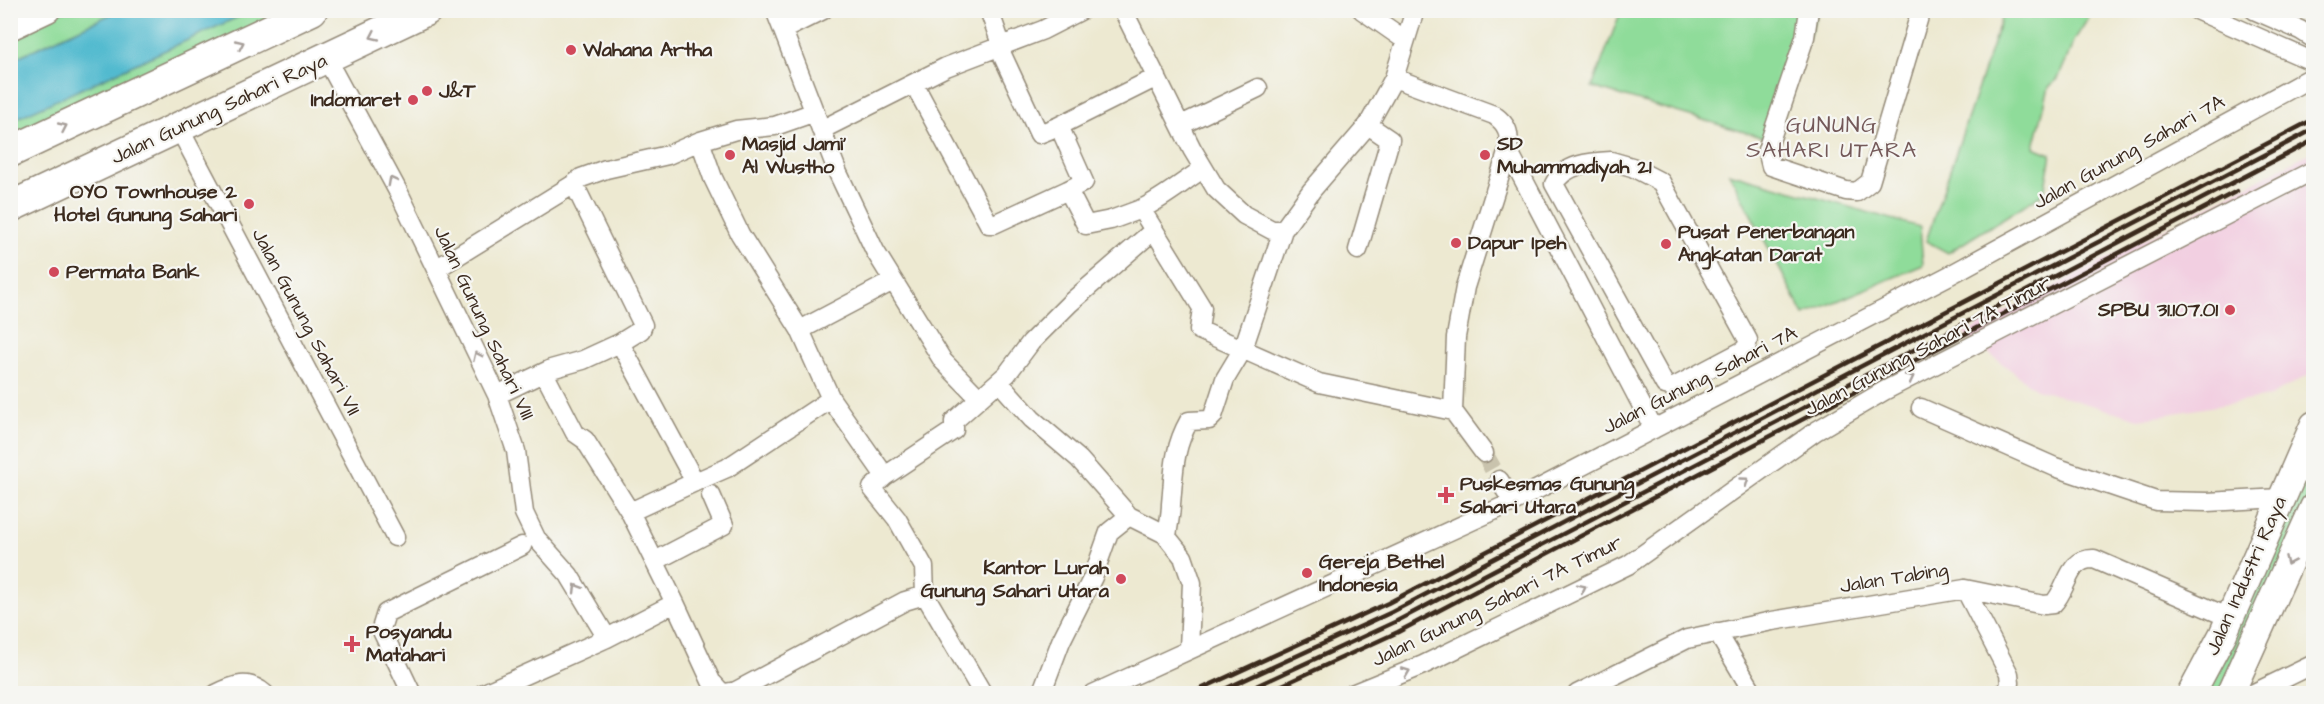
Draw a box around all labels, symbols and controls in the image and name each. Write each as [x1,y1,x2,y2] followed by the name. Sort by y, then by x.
[370,28,381,40] one-way arrow
[582,36,713,64] place label: Wahana Artha
[234,40,245,52] one-way arrow
[564,43,578,57] marker: Wahana Artha
[106,47,332,172] street label: Jalan Gunung Sahari Raya
[438,77,476,105] place label: J&T
[420,84,434,98] marker: J&T
[311,86,402,114] place label: Indomaret
[2028,88,2230,217] street label: Jalan Gunung Sahari 7A
[406,93,420,107] marker: Indomaret
[1746,110,1918,166] district label: GUNUNG SAHARI UTARA
[57,122,68,134] one-way arrow
[742,130,846,181] place label: Masjid Jami' Al Wustho
[1496,130,1652,182] place label: SD Muhammadiyah 21
[723,148,737,162] marker: Masjid Jami' Al Wustho
[1478,148,1492,162] marker: SD Muhammadiyah 21
[388,177,399,187] one-way arrow
[54,178,238,230] place label: OYO Townhouse 2 Hotel Gunung Sahari
[242,197,256,211] marker: OYO Townhouse 2 Hotel Gunung Sahari
[1678,218,1855,270] place label: Pusat Penerbangan Angkatan Darat
[426,221,541,425] street label: Jalan Gunung Sahari VIII
[244,223,367,421] street label: Jalan Gunung Sahari VII
[1468,229,1567,257] place label: Dapur Ipeh
[1449,236,1463,250] marker: Dapur Ipeh
[1659,237,1673,251] marker: Pusat Penerbangan Angkatan Darat
[66,258,200,286] place label: Permata Bank
[47,265,61,279] marker: Permata Bank
[1800,269,2057,424] street label: Jalan Gunung Sahari 7A Timur
[2097,296,2218,324] place label: SPBU 31.107.01
[2223,303,2237,317] marker: SPBU 31.107.01
[1598,319,1803,442] street label: Jalan Gunung Sahari 7A
[473,352,485,363] one-way arrow
[1904,373,1915,385] one-way arrow
[1459,470,1635,521] place label: Puskesmas Gunung Sahari Utara
[1739,478,1750,489] one-way arrow
[1437,486,1455,504] marker: Puskesmas Gunung Sahari Utara
[2198,492,2295,660] street label: Jalan Industri Raya
[1367,528,1627,675] street label: Jalan Gunung Sahari 7A Timur
[1319,548,1444,599] place label: Gereja Bethel Indonesia
[921,554,1110,606] place label: Kantor Lurah Gunung Sahari Utara
[2285,554,2297,565] one-way arrow
[1838,556,1950,601] street label: Jalan Tabing
[1300,566,1314,580] marker: Gereja Bethel Indonesia
[1114,572,1128,586] marker: Kantor Lurah Gunung Sahari Utara
[1576,583,1587,595] one-way arrow
[572,584,584,594] one-way arrow
[366,618,452,669] place label: Posyandu Matahari
[343,635,361,653] marker: Posyandu Matahari
[1401,666,1411,679] one-way arrow

